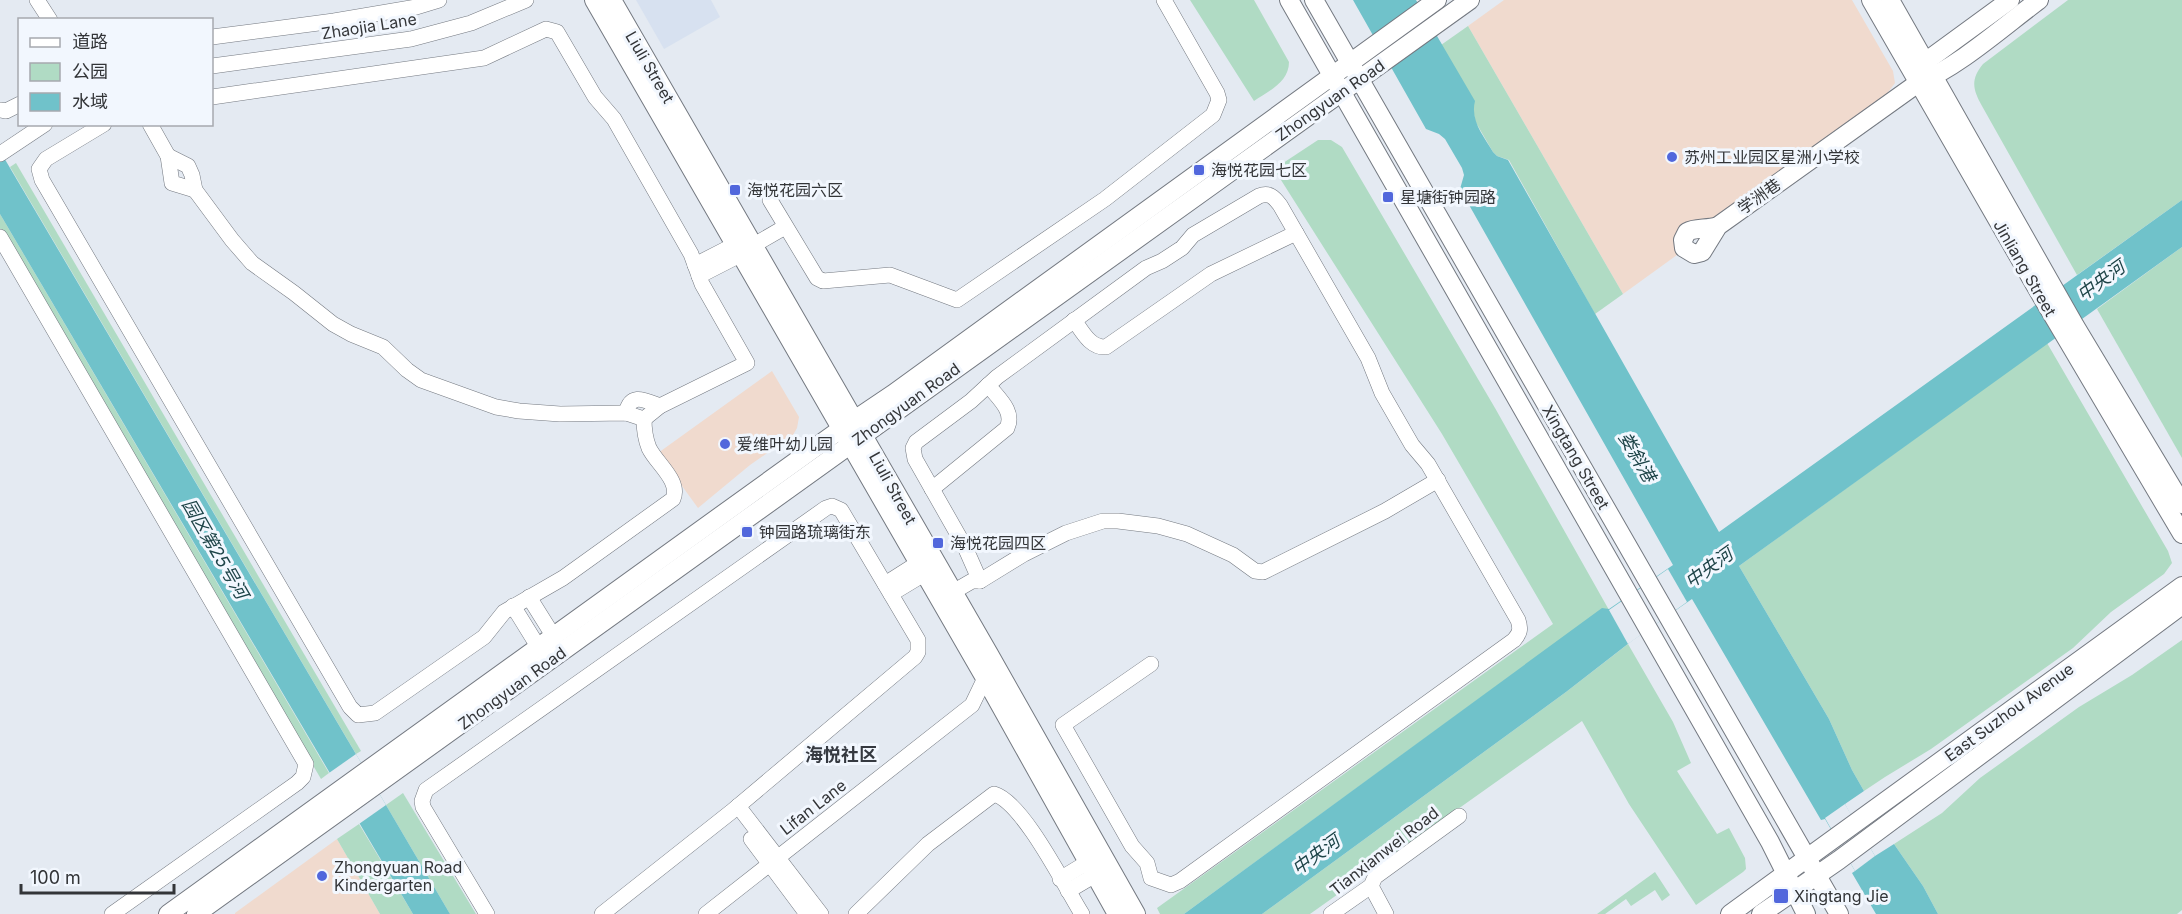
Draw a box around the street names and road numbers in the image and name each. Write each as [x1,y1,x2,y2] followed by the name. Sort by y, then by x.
[320,9,418,43] street label: Zhaojia Lane
[621,27,679,107] street label: Liuli Street
[1272,55,1388,145] street label: Zhongyuan Road
[1734,174,1784,218] street label: 学洲巷
[1989,216,2061,320] street label: Jinliang Street
[848,358,964,450] street label: Zhongyuan Road
[1538,401,1614,513] street label: Xingtang Street
[865,448,921,528] street label: Liuli Street
[454,642,570,734] street label: Zhongyuan Road
[1941,658,2077,766] street label: East Suzhou Avenue
[776,775,850,839] street label: Lifan Lane
[1326,802,1442,900] street label: Tianxianwei Road

